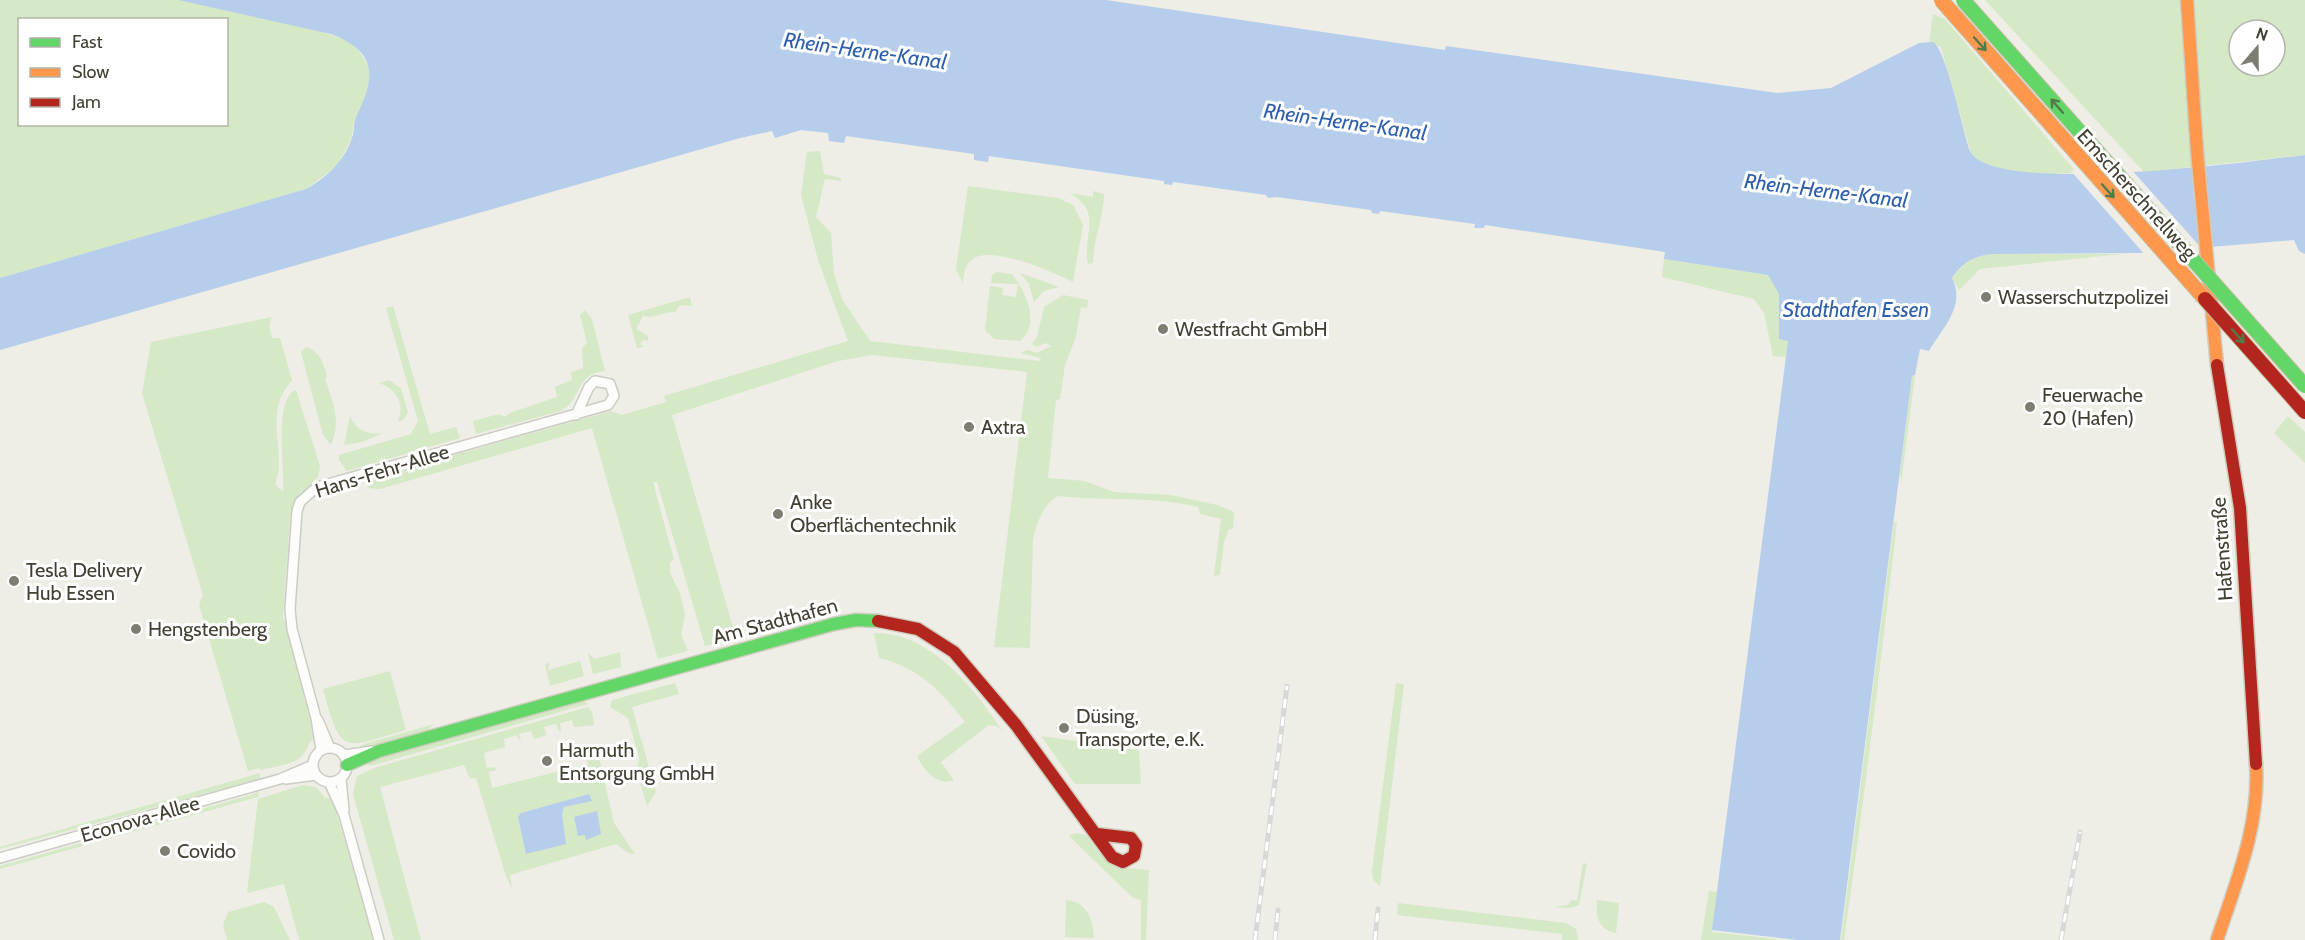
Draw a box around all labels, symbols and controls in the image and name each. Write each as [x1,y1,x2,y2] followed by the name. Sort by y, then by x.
[18,18,228,126] legend
[2227,18,2287,78] north arrow
[2253,24,2271,45] text: N
[782,27,948,74] water label: Rhein-Herne-Kanal
[72,31,103,53] text: Fast
[1973,36,1987,51] one-way arrow
[72,61,109,83] text: Slow
[71,91,101,113] text: Jam
[1262,98,1428,145] water label: Rhein-Herne-Kanal
[2051,98,2064,114] one-way arrow
[2072,124,2202,265] street label: Emscherschnellweg
[1743,168,1909,213] water label: Rhein-Herne-Kanal
[2101,183,2115,198] one-way arrow
[1998,285,2168,309] place label: Wasserschutzpolizei
[1979,290,1993,304] marker: Wasserschutzpolizei
[1783,297,1929,322] water label: Stadthafen Essen
[1175,317,1328,341] place label: Westfracht GmbH
[1156,322,1170,336] marker: Westfracht GmbH
[2231,328,2245,343] one-way arrow
[2042,383,2143,430] place label: Feuerwache 20 (Hafen)
[2023,400,2037,414] marker: Feuerwache 20 (Hafen)
[981,415,1026,439] place label: Axtra
[962,420,976,434] marker: Axtra
[312,439,452,503] street label: Hans-Fehr-Allee
[790,490,956,537] place label: Anke Oberflächentechnik
[2206,496,2238,602] street label: Hafenstraße
[771,507,785,521] marker: Anke Oberflächentechnik
[26,558,142,605] place label: Tesla Delivery Hub Essen
[7,574,21,588] marker: Tesla Delivery Hub Essen
[710,593,840,649] street label: Am Stadthafen
[148,617,268,641] place label: Hengstenberg
[129,622,143,636] marker: Hengstenberg
[1076,704,1204,751] place label: Düsing, Transporte, e.K.
[1057,721,1071,735] marker: Düsing, Transporte, e.K.
[559,738,715,785] place label: Harmuth Entsorgung GmbH
[540,754,554,768] marker: Harmuth Entsorgung GmbH
[78,791,202,847] street label: Econova-Allee
[177,839,236,863] place label: Covido
[158,844,172,858] marker: Covido

